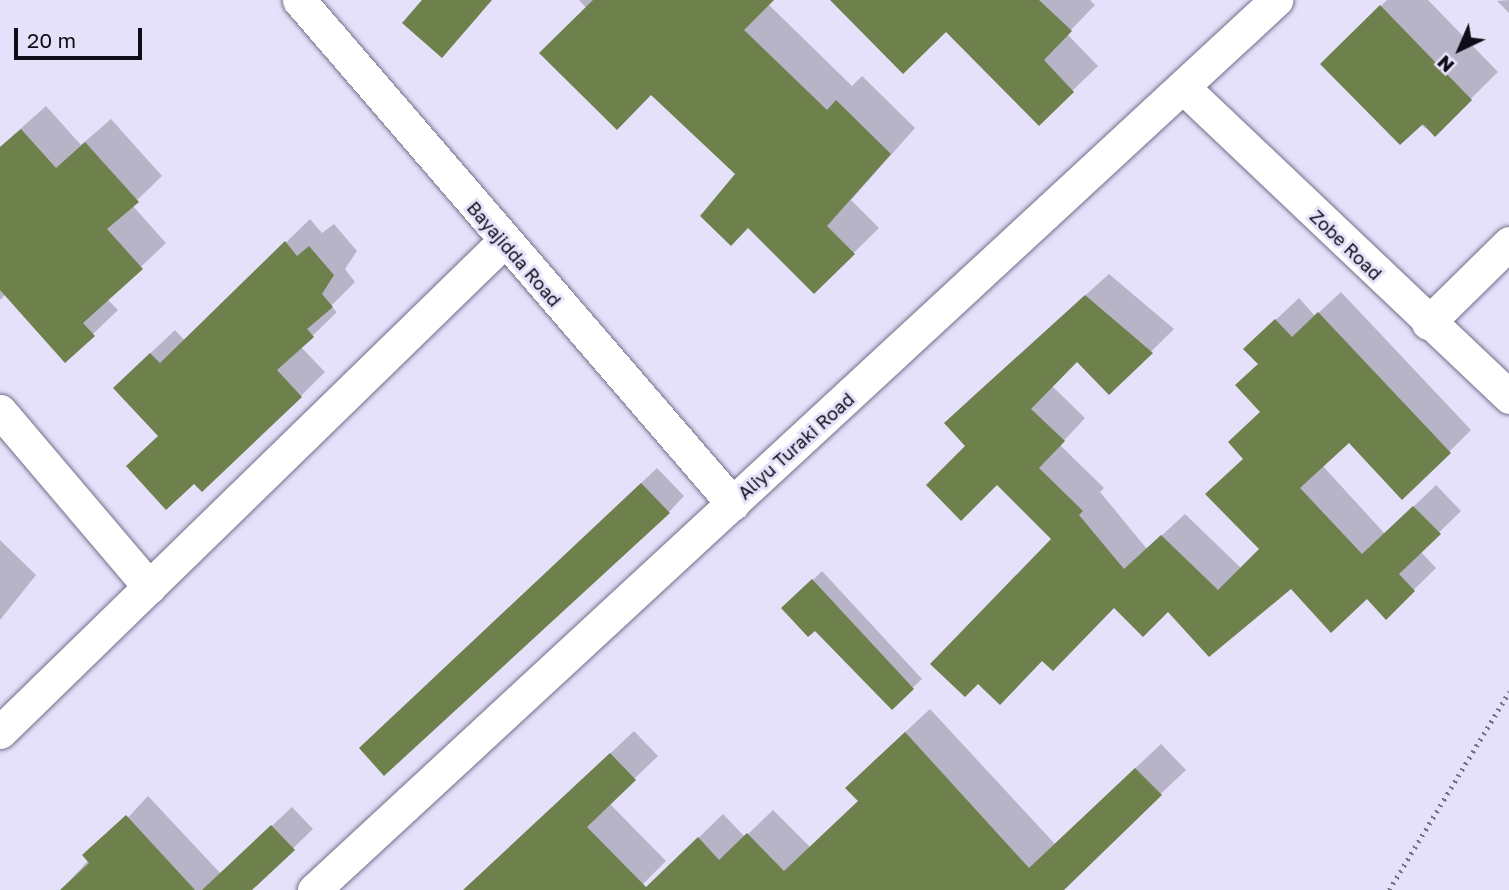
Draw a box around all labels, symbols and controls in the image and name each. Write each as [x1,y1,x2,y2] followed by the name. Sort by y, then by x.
[18,14,145,58] scale bar
[1425,14,1495,84] north arrow
[27,27,76,53] text: 20 m
[1432,51,1458,78] text: N
[463,197,565,311] street label: Bayajidda Road
[1306,206,1386,284] street label: Zobe Road
[733,388,859,504] street label: Aliyu Turaki Road

